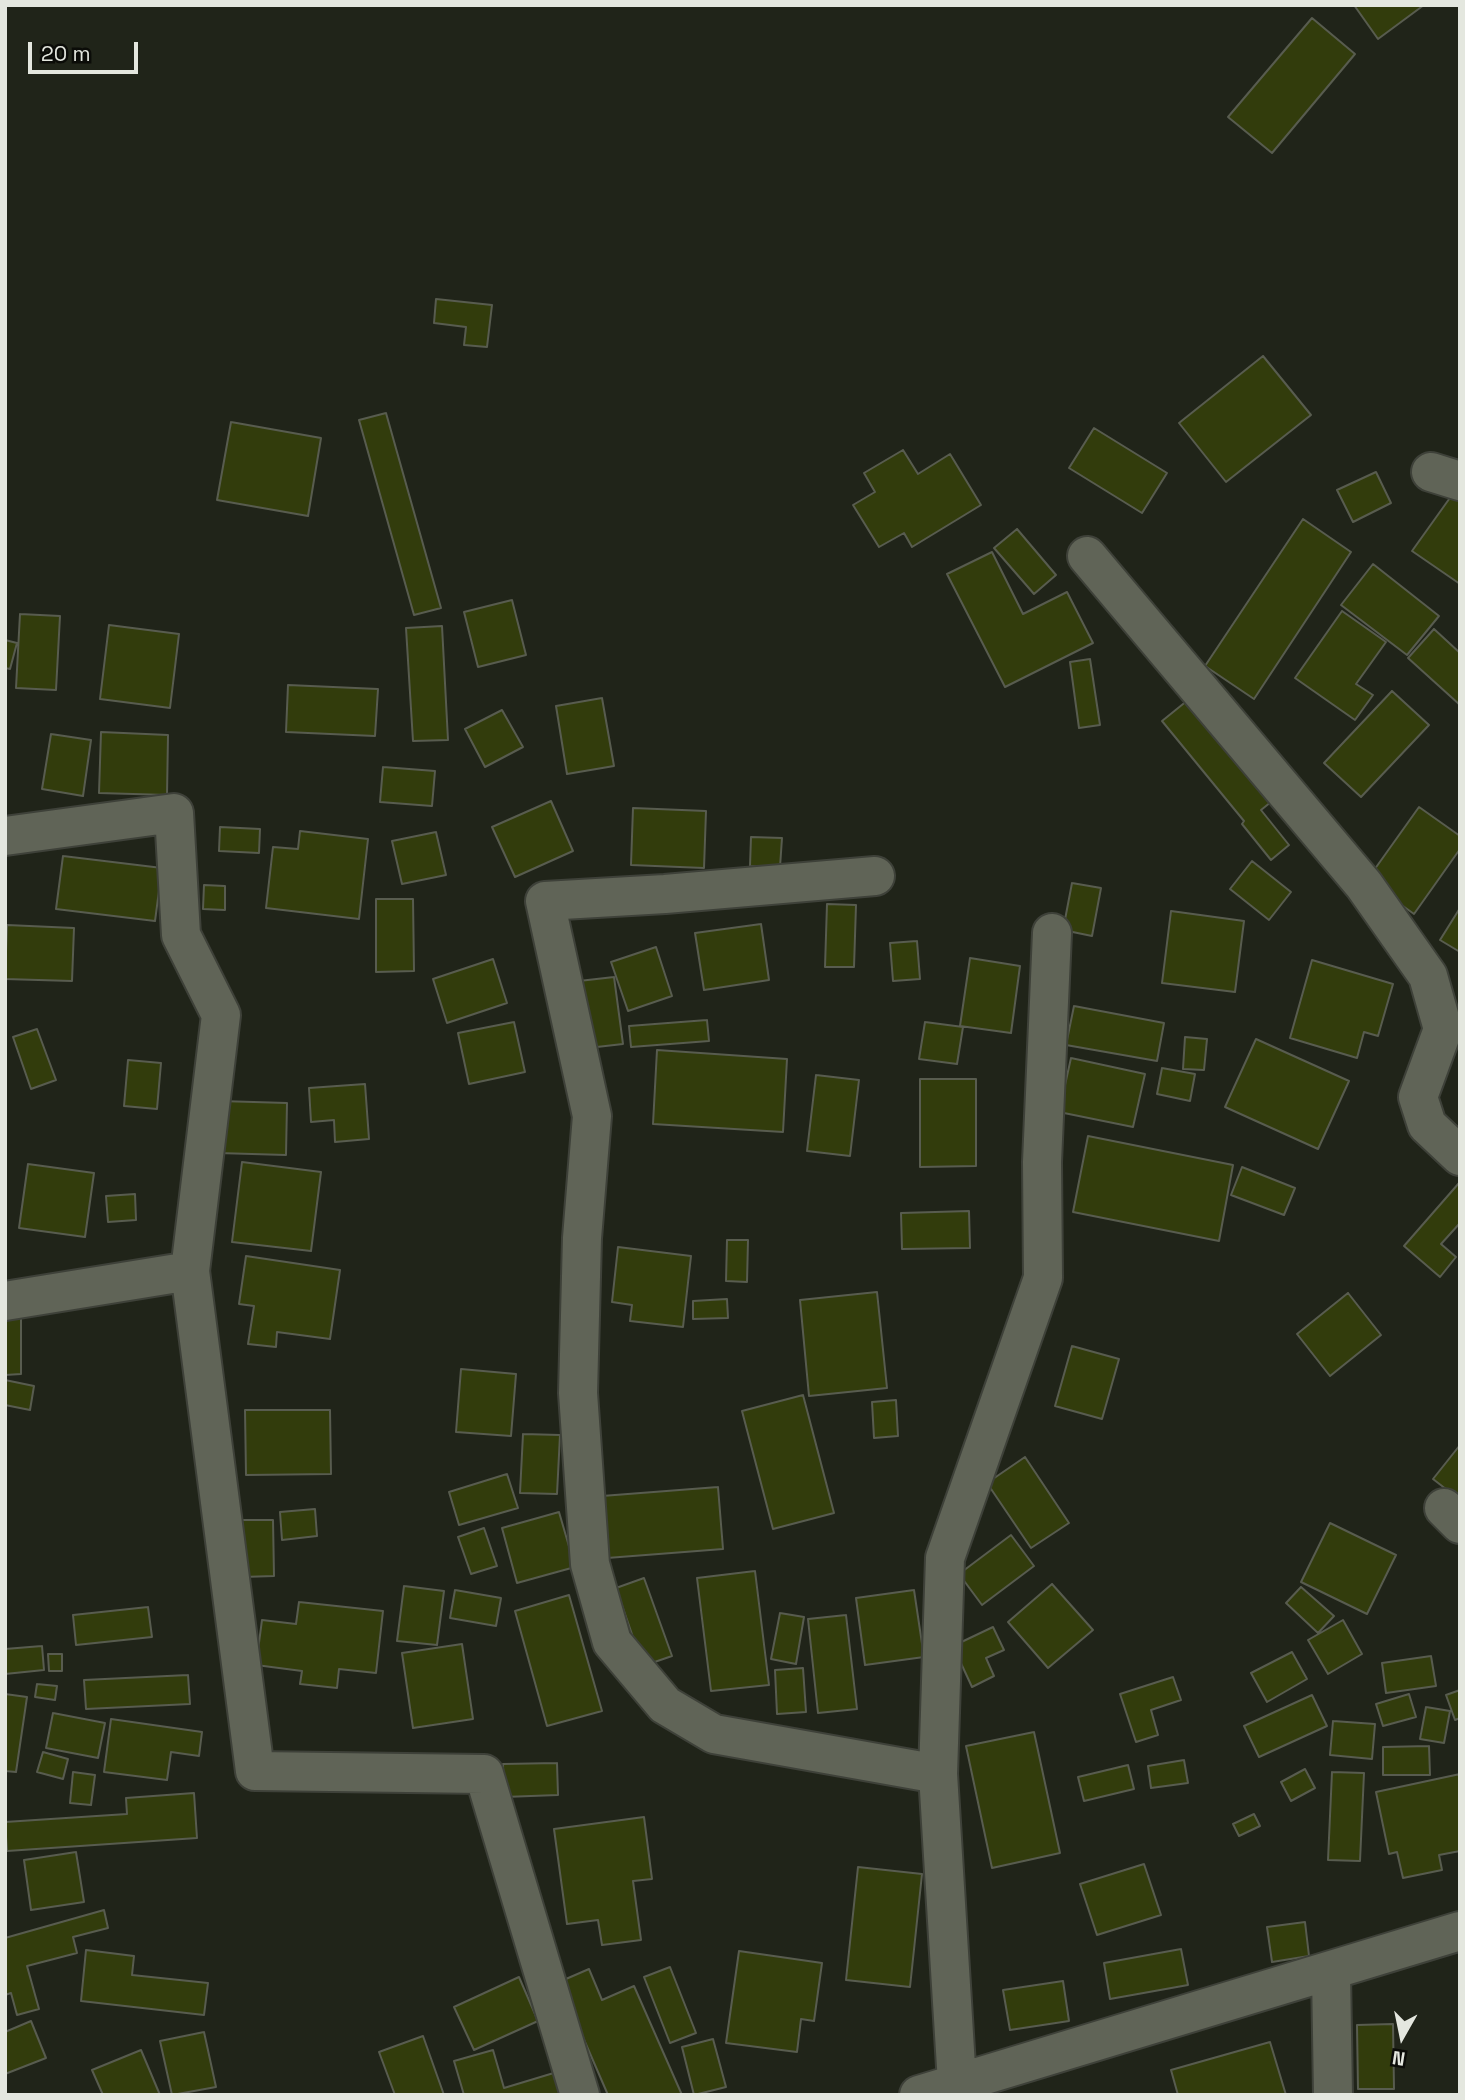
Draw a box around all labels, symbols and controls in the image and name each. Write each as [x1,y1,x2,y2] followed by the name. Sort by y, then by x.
[32,28,142,72] scale bar
[41,40,91,67] text: 20 m
[1367,2002,1437,2072] north arrow
[1390,2045,1407,2072] text: N

